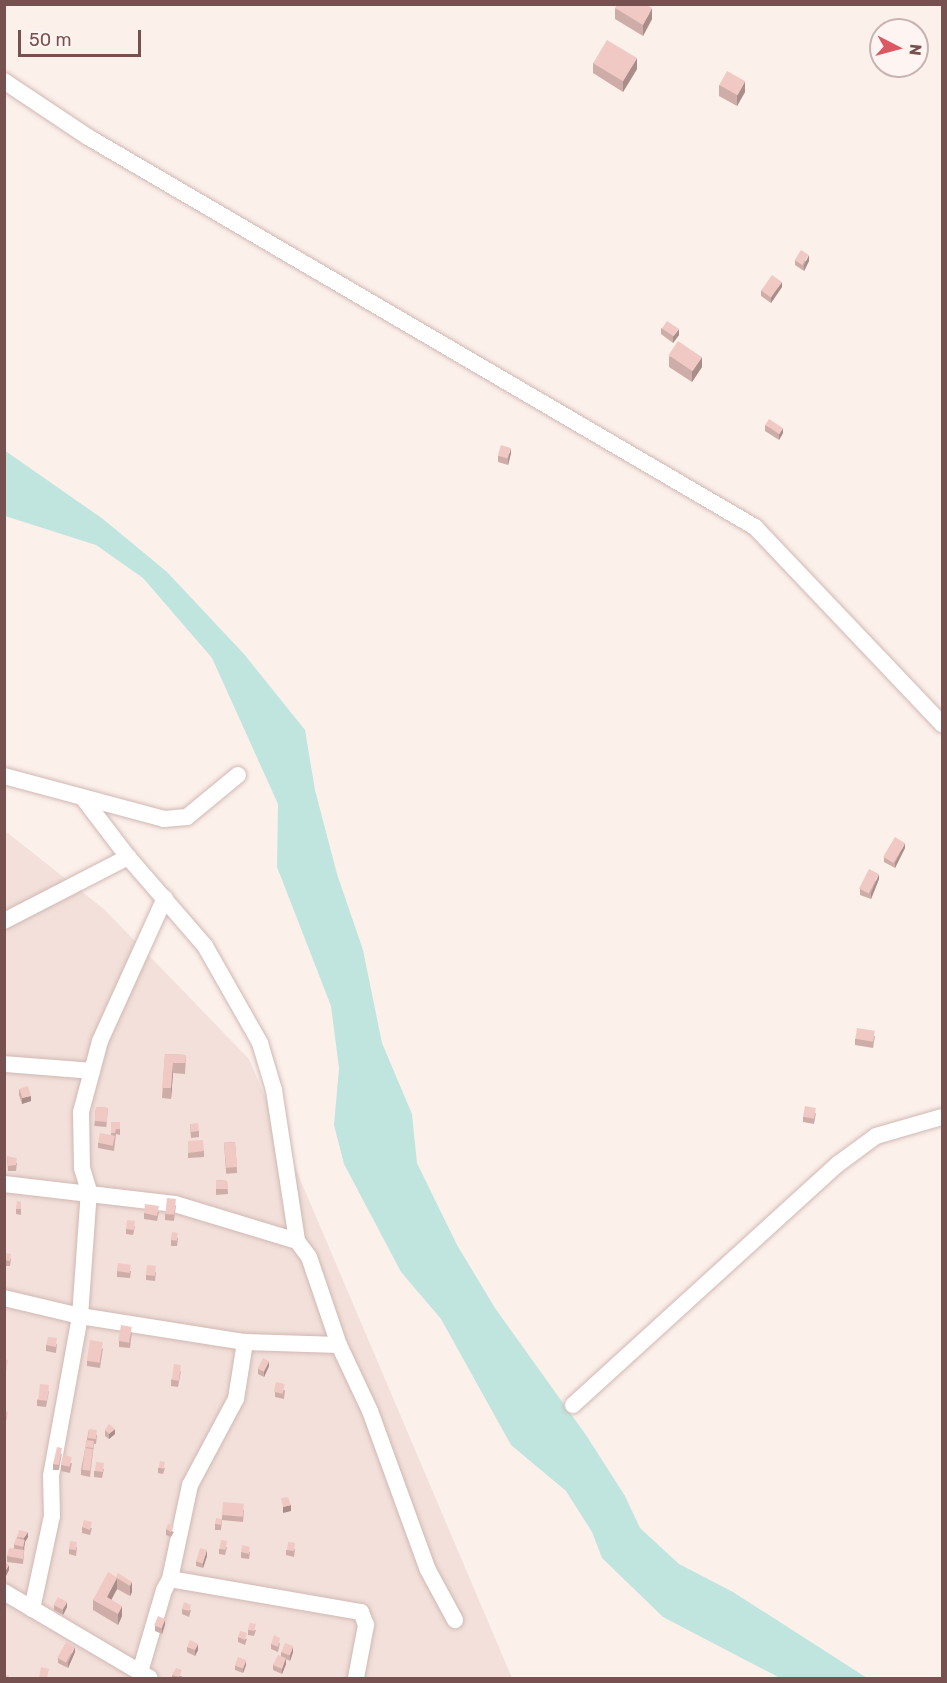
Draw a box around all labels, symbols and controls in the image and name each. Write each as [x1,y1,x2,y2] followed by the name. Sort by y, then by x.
[21,18,144,56] scale bar
[869,18,929,78] north arrow
[29,29,72,51] text: 50 m
[905,43,925,56] text: N

